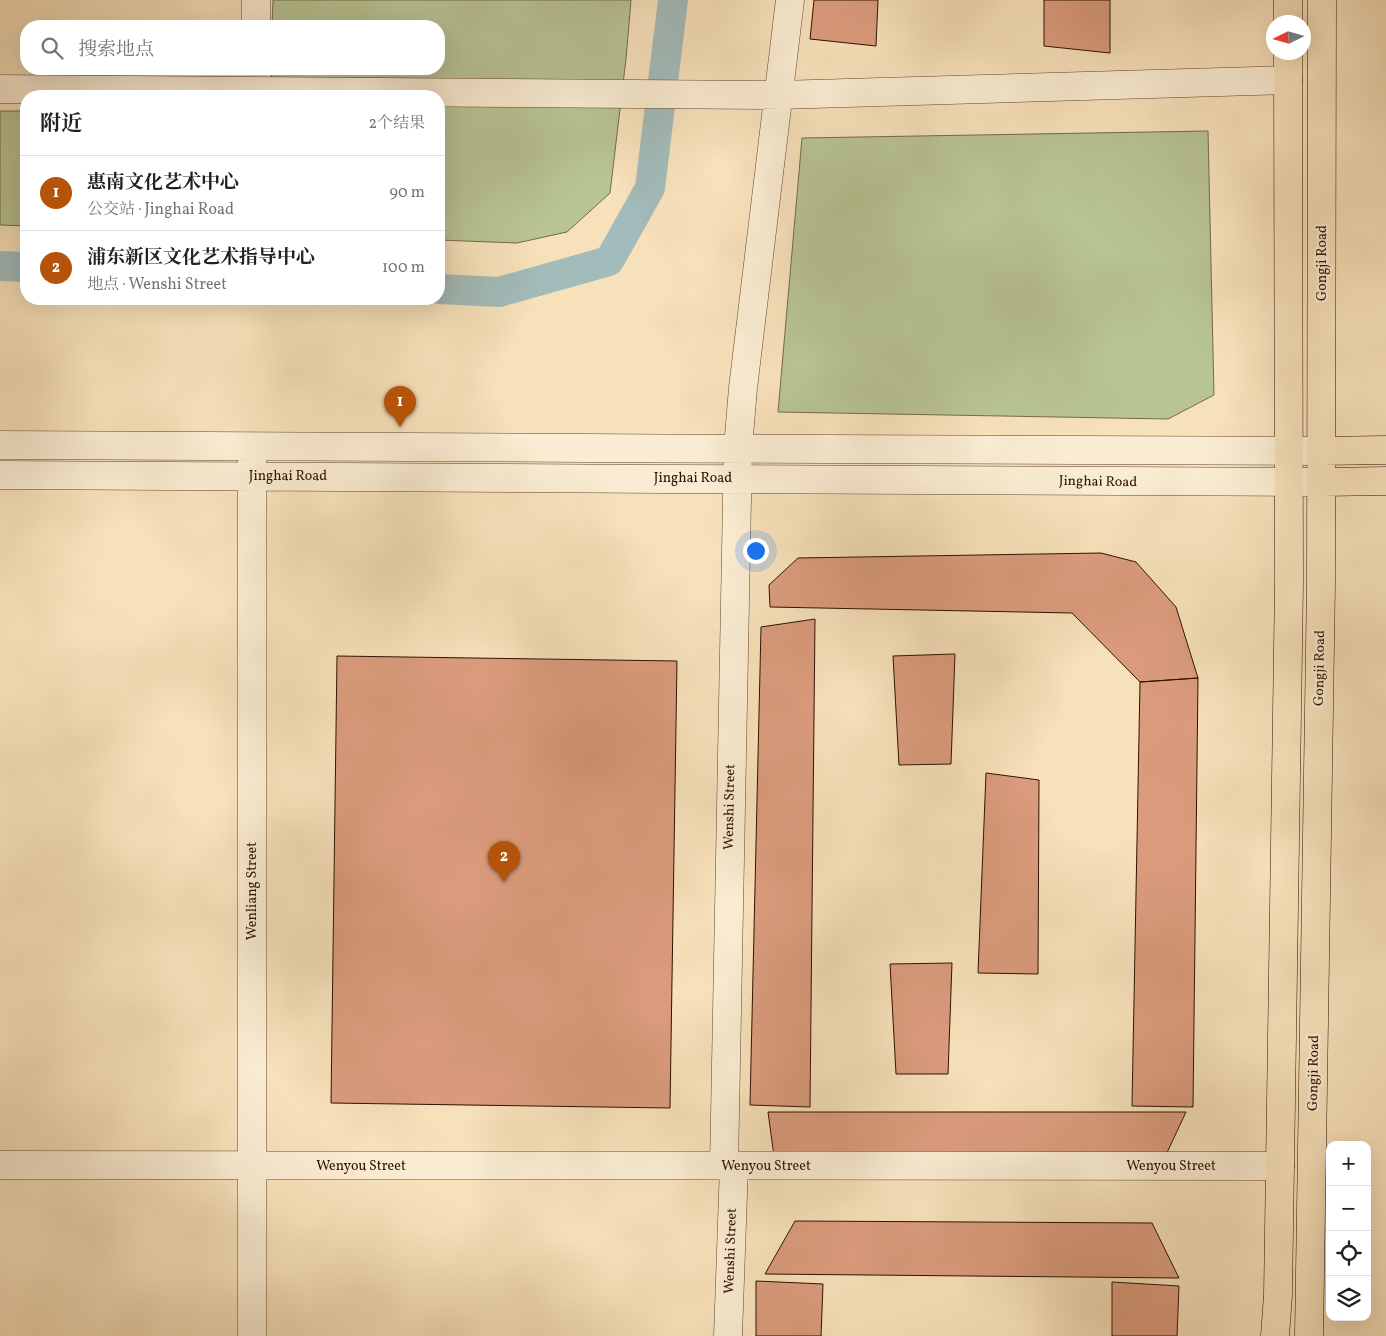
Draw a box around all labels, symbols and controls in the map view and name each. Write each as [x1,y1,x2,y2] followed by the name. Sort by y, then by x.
[1266,15,1311,60] north arrow
[20,20,445,75] search box
[38,34,66,62] icon: search
[78,37,154,63] text: 搜索地点
[40,110,82,139] text: 附近
[368,113,425,135] text: 2个结果
[87,170,239,196] text: 惠南文化艺术中心
[53,182,59,204] text: 1
[389,182,425,204] text: 90 m
[87,199,234,221] text: 公交站 · Jinghai Road
[1313,225,1332,301] street label: Gongji Road
[87,245,315,271] text: 浦东新区文化艺术指导中心
[52,257,60,279] text: 2
[382,257,425,279] text: 100 m
[87,274,227,296] text: 地点 · Wenshi Street
[384,386,416,427] pin: 1
[249,467,327,486] street label: Jinghai Road
[654,469,732,488] street label: Jinghai Road
[1059,472,1137,492] street label: Jinghai Road
[743,538,769,564] your location
[1310,630,1330,706] street label: Gongji Road
[720,764,740,850] street label: Wenshi Street
[488,841,520,882] pin: 2
[243,842,262,940] street label: Wenliang Street
[1304,1035,1324,1111] street label: Gongji Road
[1326,1141,1371,1321] map controls
[1326,1141,1371,1186] button: +
[316,1157,406,1176] street label: Wenyou Street
[721,1157,811,1176] street label: Wenyou Street
[1126,1157,1216,1176] street label: Wenyou Street
[1326,1186,1371,1231] button: −
[720,1208,742,1294] street label: Wenshi Street
[1326,1231,1371,1276] button: locate
[1326,1276,1371,1321] button: layers

